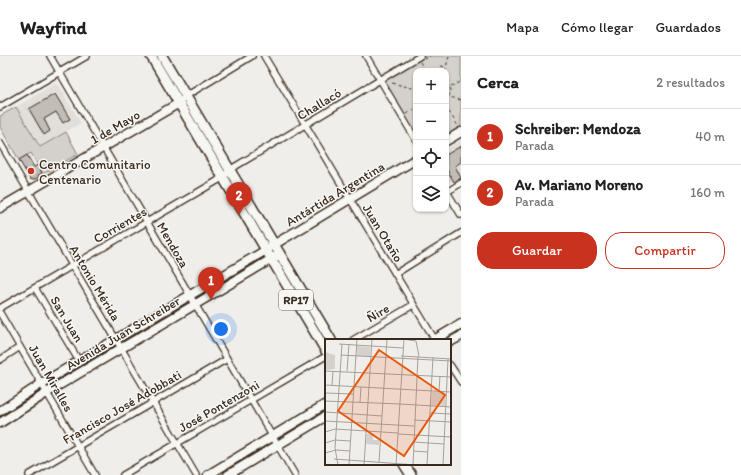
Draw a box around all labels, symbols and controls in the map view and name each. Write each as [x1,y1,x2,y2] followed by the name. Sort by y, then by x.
[20,16,87,39] text: Wayfind
[506,19,539,36] text: Mapa
[561,19,633,36] text: Cómo llegar
[655,19,721,36] text: Guardados
[413,68,449,212] map controls
[413,68,449,104] button: +
[477,72,519,92] text: Cerca
[656,75,725,90] text: 2 resultados
[294,85,344,123] street label: Challacó
[413,104,449,140] button: −
[88,107,143,147] street label: 1 de Mayo
[515,120,641,138] text: Schreiber: Mendoza
[487,129,493,144] text: 1
[695,129,725,144] text: 40 m
[515,138,554,153] text: Parada
[413,140,449,176] button: locate
[39,157,151,187] place label: Centro Comunitario Centenario
[283,158,387,229] street label: Antártida Argentina
[26,166,36,176] marker: Centro Comunitario Centenario
[413,176,449,212] button: layers
[515,176,643,194] text: Av. Mariano Moreno
[226,182,252,215] pin: 2
[487,185,493,200] text: 2
[690,185,725,200] text: 160 m
[515,194,554,209] text: Parada
[360,201,406,265] street label: Juan Otaño
[91,204,149,246] street label: Corrientes
[154,220,192,271] street label: Mendoza
[477,232,597,269] button: Guardar
[605,232,725,269] button: Compartir
[67,242,124,324] street label: Antonio Mérida
[198,267,224,300] pin: 1
[279,290,313,310] road number: RP17
[47,293,87,345] street label: San Juan
[63,293,184,373] street label: Avenida Juan Schreiber
[364,301,392,325] street label: Ñire
[211,319,231,339] your location
[325,339,451,465] inset map
[26,342,76,414] street label: Juan Miralles
[60,367,184,447] street label: Francisco José Adobbati
[176,377,262,435] street label: José Pontenzoni

